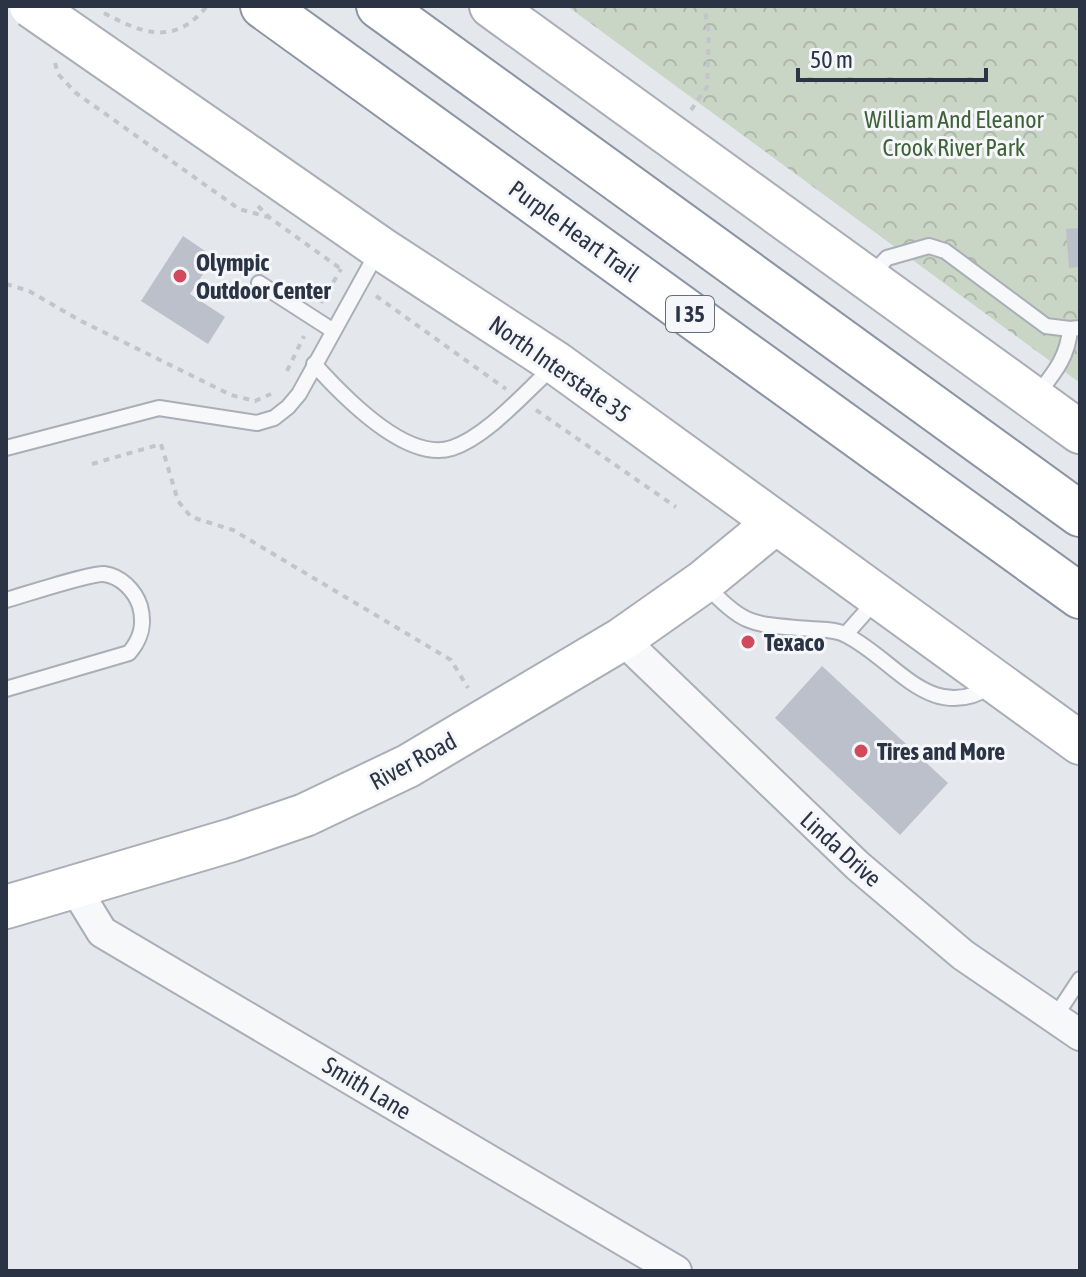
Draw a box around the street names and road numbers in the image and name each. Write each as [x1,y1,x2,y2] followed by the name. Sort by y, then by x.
[504,175,645,288] street label: Purple Heart Trail
[666,296,714,332] road number: I 35
[484,310,636,428] street label: North Interstate 35
[365,727,461,795] street label: River Road
[795,806,887,892] street label: Linda Drive
[318,1051,416,1125] street label: Smith Lane

